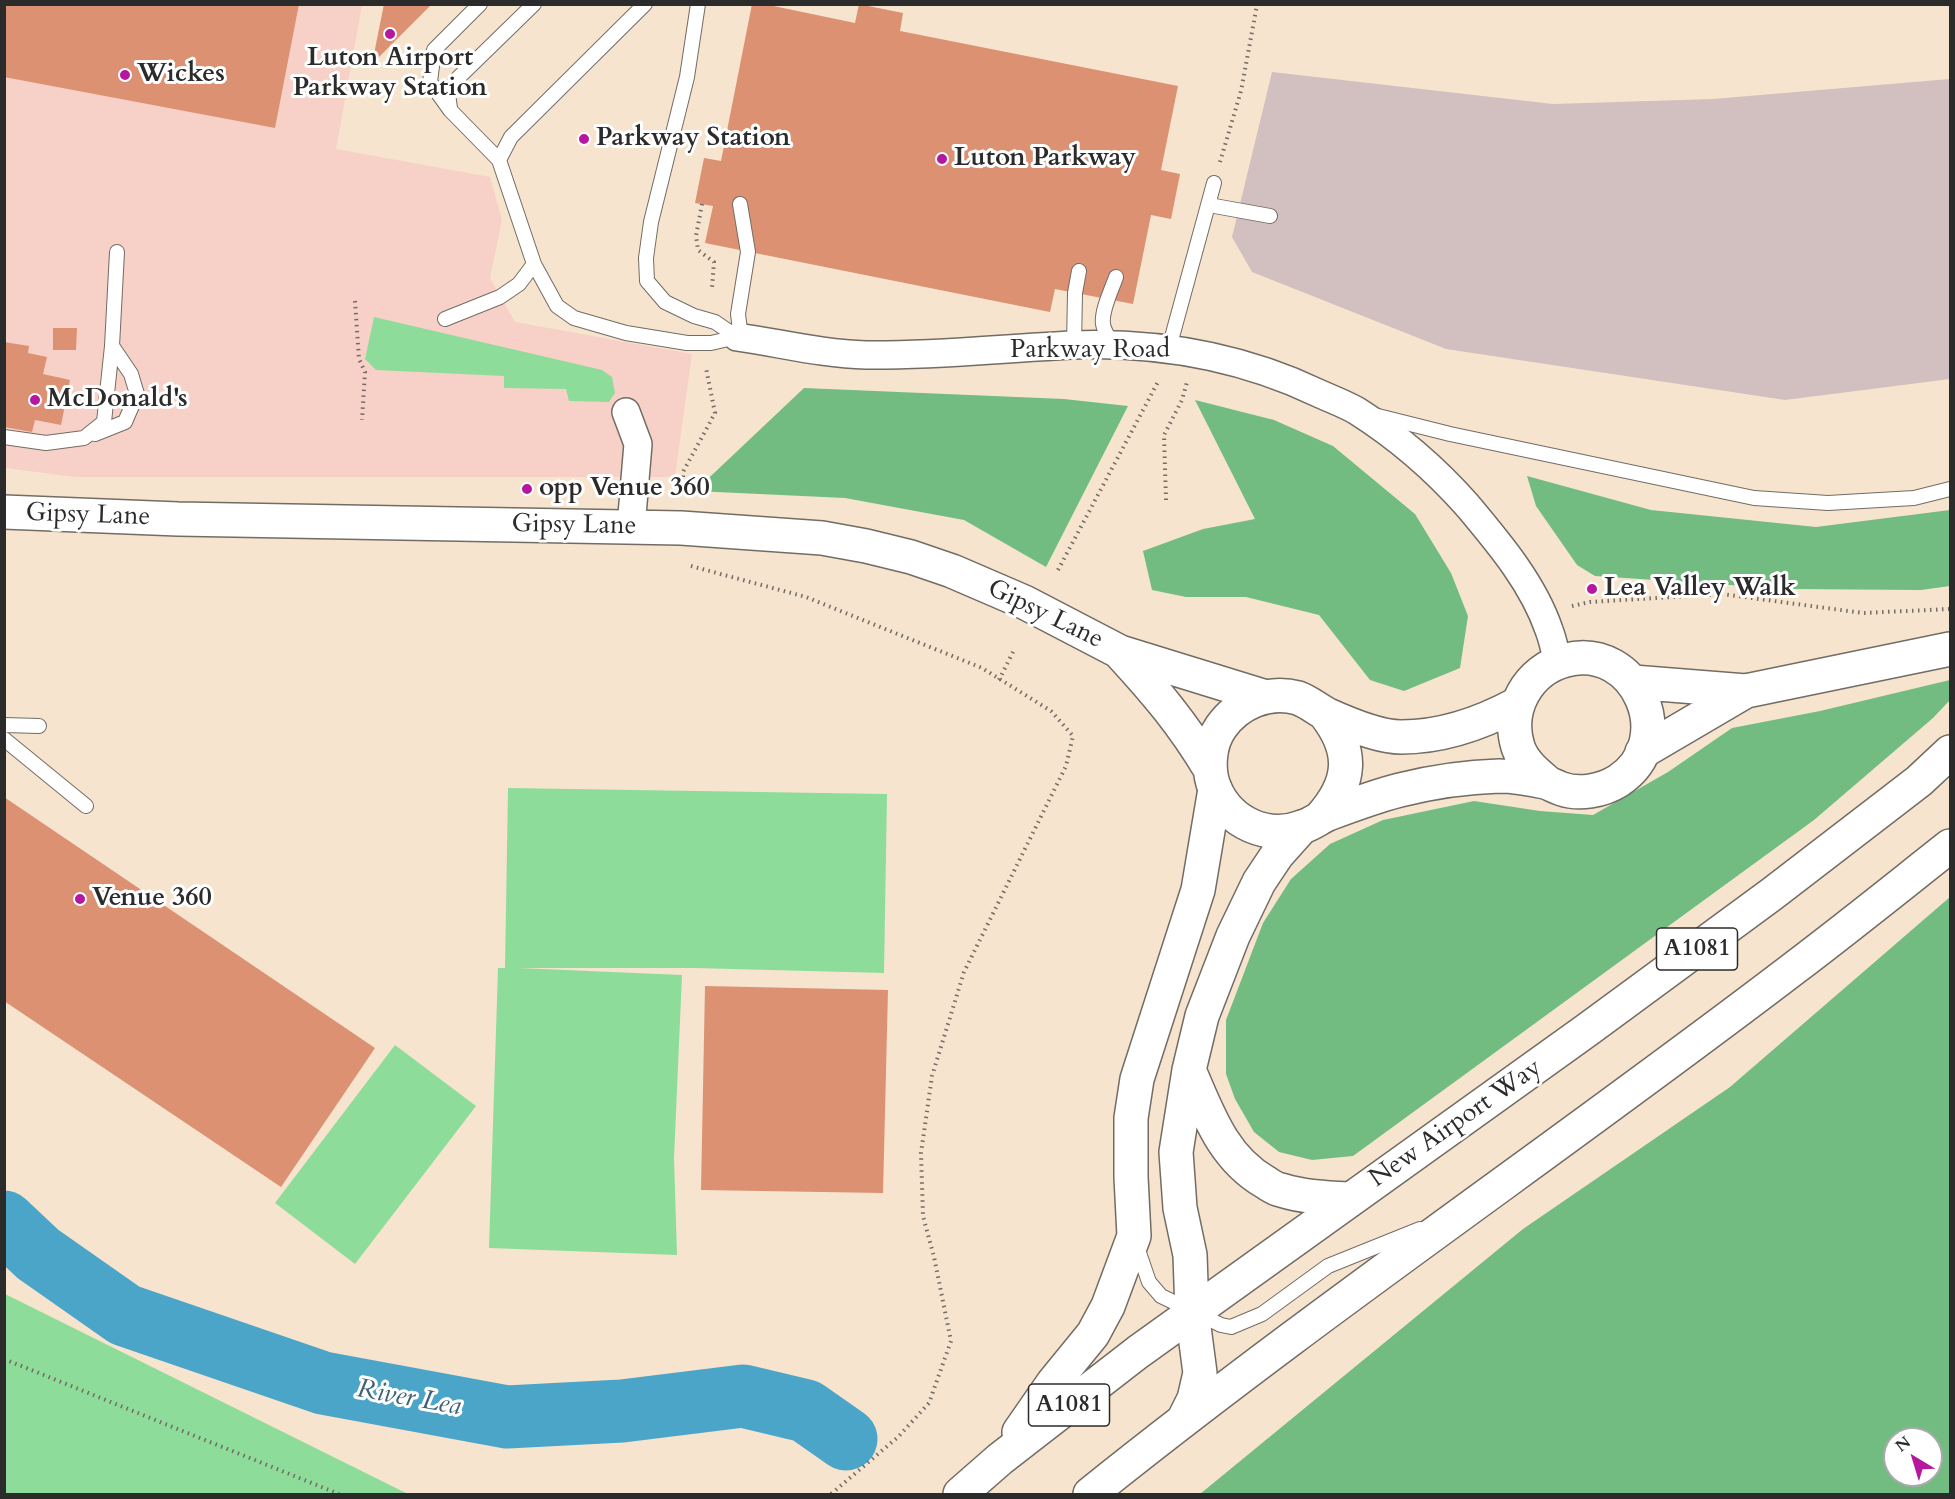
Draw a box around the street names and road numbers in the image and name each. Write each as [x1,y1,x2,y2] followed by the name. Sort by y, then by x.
[1010,335,1170,367] street label: Parkway Road
[25,498,151,534] street label: Gipsy Lane
[511,509,637,543] street label: Gipsy Lane
[982,574,1108,656] street label: Gipsy Lane
[1656,928,1738,970] road number: A1081
[1364,1053,1548,1195] street label: New Airport Way
[1028,1384,1110,1426] road number: A1081

